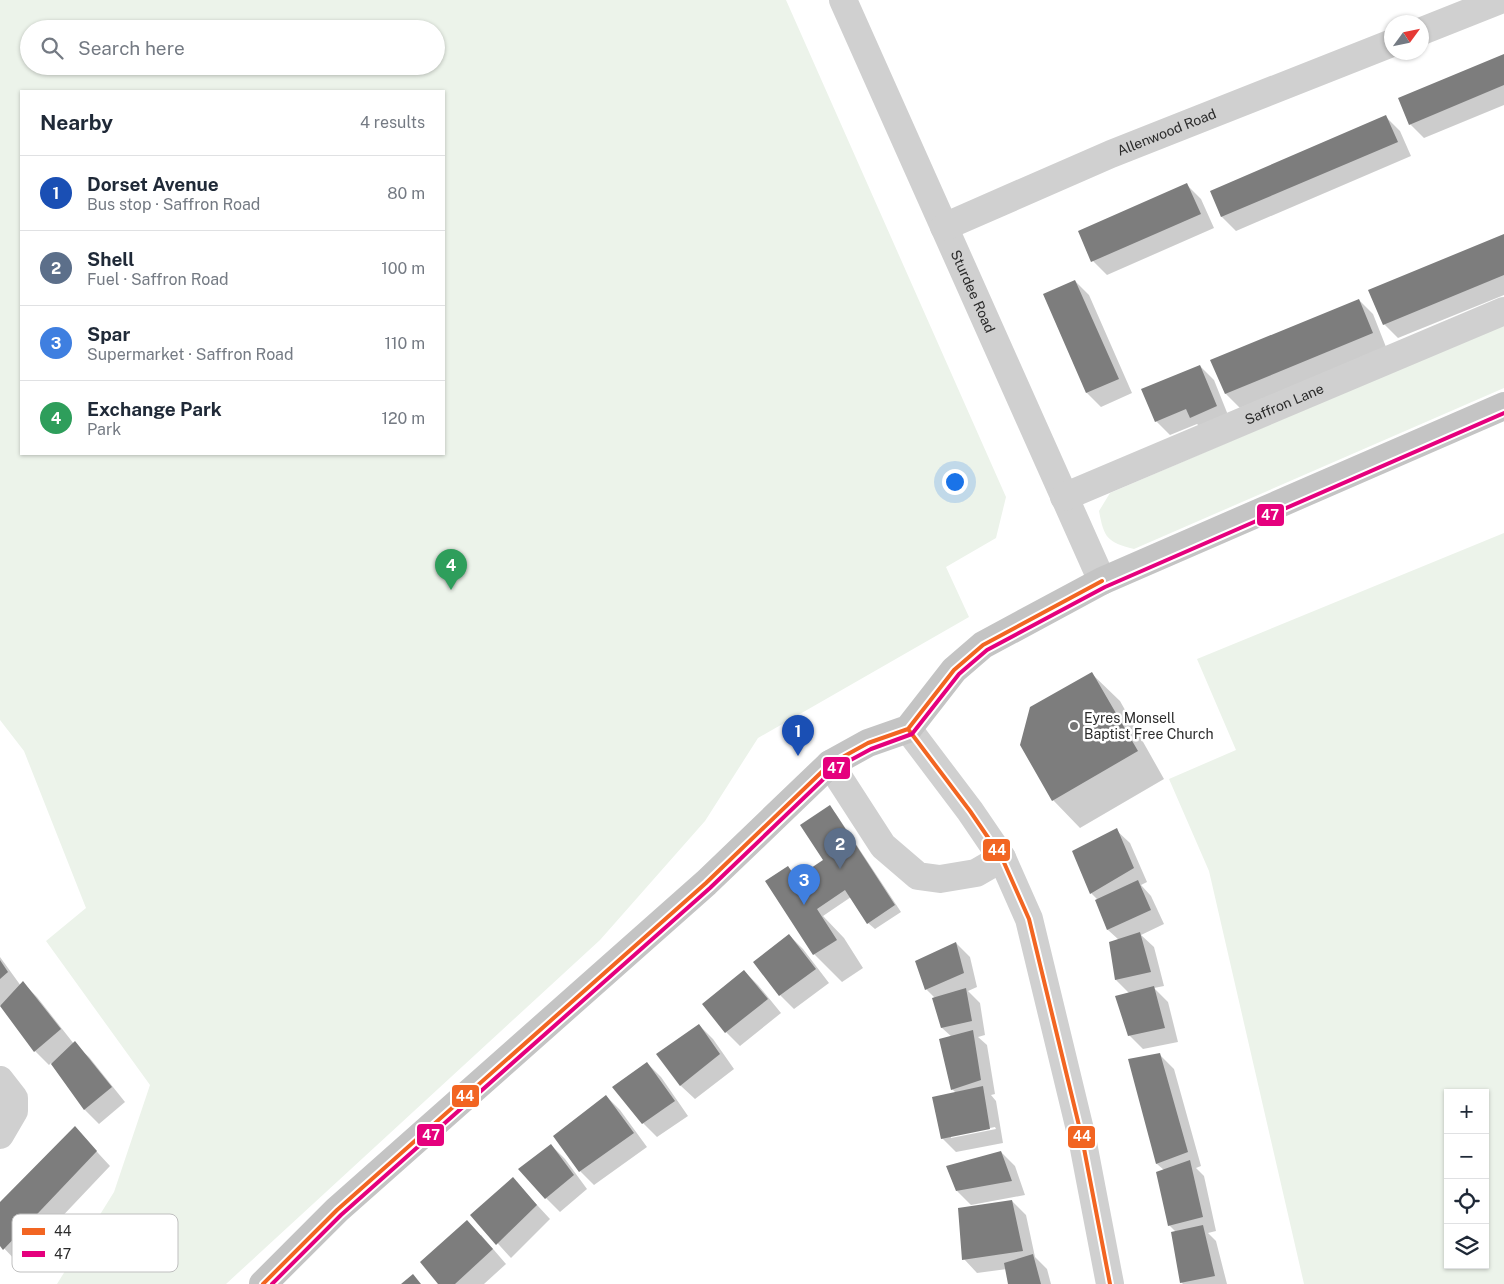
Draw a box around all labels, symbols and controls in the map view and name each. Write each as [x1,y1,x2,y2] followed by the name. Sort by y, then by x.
[1384,15,1429,60] north arrow
[20,20,445,75] search box
[38,34,66,62] icon: search
[78,37,185,59] text: Search here
[1115,105,1218,159] street label: Allenwood Road
[40,110,113,135] text: Nearby
[360,113,425,132] text: 4 results
[87,173,219,195] text: Dorset Avenue
[53,184,59,203] text: 1
[387,184,425,203] text: 80 m
[87,195,260,214] text: Bus stop · Saffron Road
[87,248,135,270] text: Shell
[947,248,998,335] street label: Sturdee Road
[51,259,61,278] text: 2
[381,259,425,278] text: 100 m
[87,270,229,289] text: Fuel · Saffron Road
[87,323,130,345] text: Spar
[51,334,61,353] text: 3
[384,334,425,353] text: 110 m
[87,345,293,364] text: Supermarket · Saffron Road
[1242,380,1326,428] street label: Saffron Lane
[87,398,222,420] text: Exchange Park
[51,409,61,428] text: 4
[381,409,425,428] text: 120 m
[87,420,121,439] text: Park
[942,469,968,495] your location
[1256,503,1285,527] line badge: 47
[1261,507,1279,523] text: 47
[435,549,467,590] pin: 4
[1084,710,1214,742] place label: Eyres Monsell Baptist Free Church
[782,715,814,756] pin: 1
[1068,720,1080,732] marker: Eyres Monsell Baptist Free Church
[822,756,851,780] line badge: 47
[827,760,845,776] text: 47
[824,828,856,869] pin: 2
[982,838,1011,862] line badge: 44
[988,842,1006,858] text: 44
[788,864,820,905] pin: 3
[451,1084,480,1108] line badge: 44
[456,1088,474,1104] text: 44
[1444,1089,1489,1269] map controls
[1444,1089,1489,1134] button: +
[416,1123,445,1147] line badge: 47
[1067,1125,1096,1149] line badge: 44
[422,1127,440,1143] text: 47
[1073,1128,1091,1144] text: 44
[1444,1134,1489,1179] button: −
[1444,1179,1489,1224] button: locate
[12,1214,178,1272] legend
[54,1223,72,1239] text: 44
[1444,1224,1489,1269] button: layers
[54,1246,71,1262] text: 47

